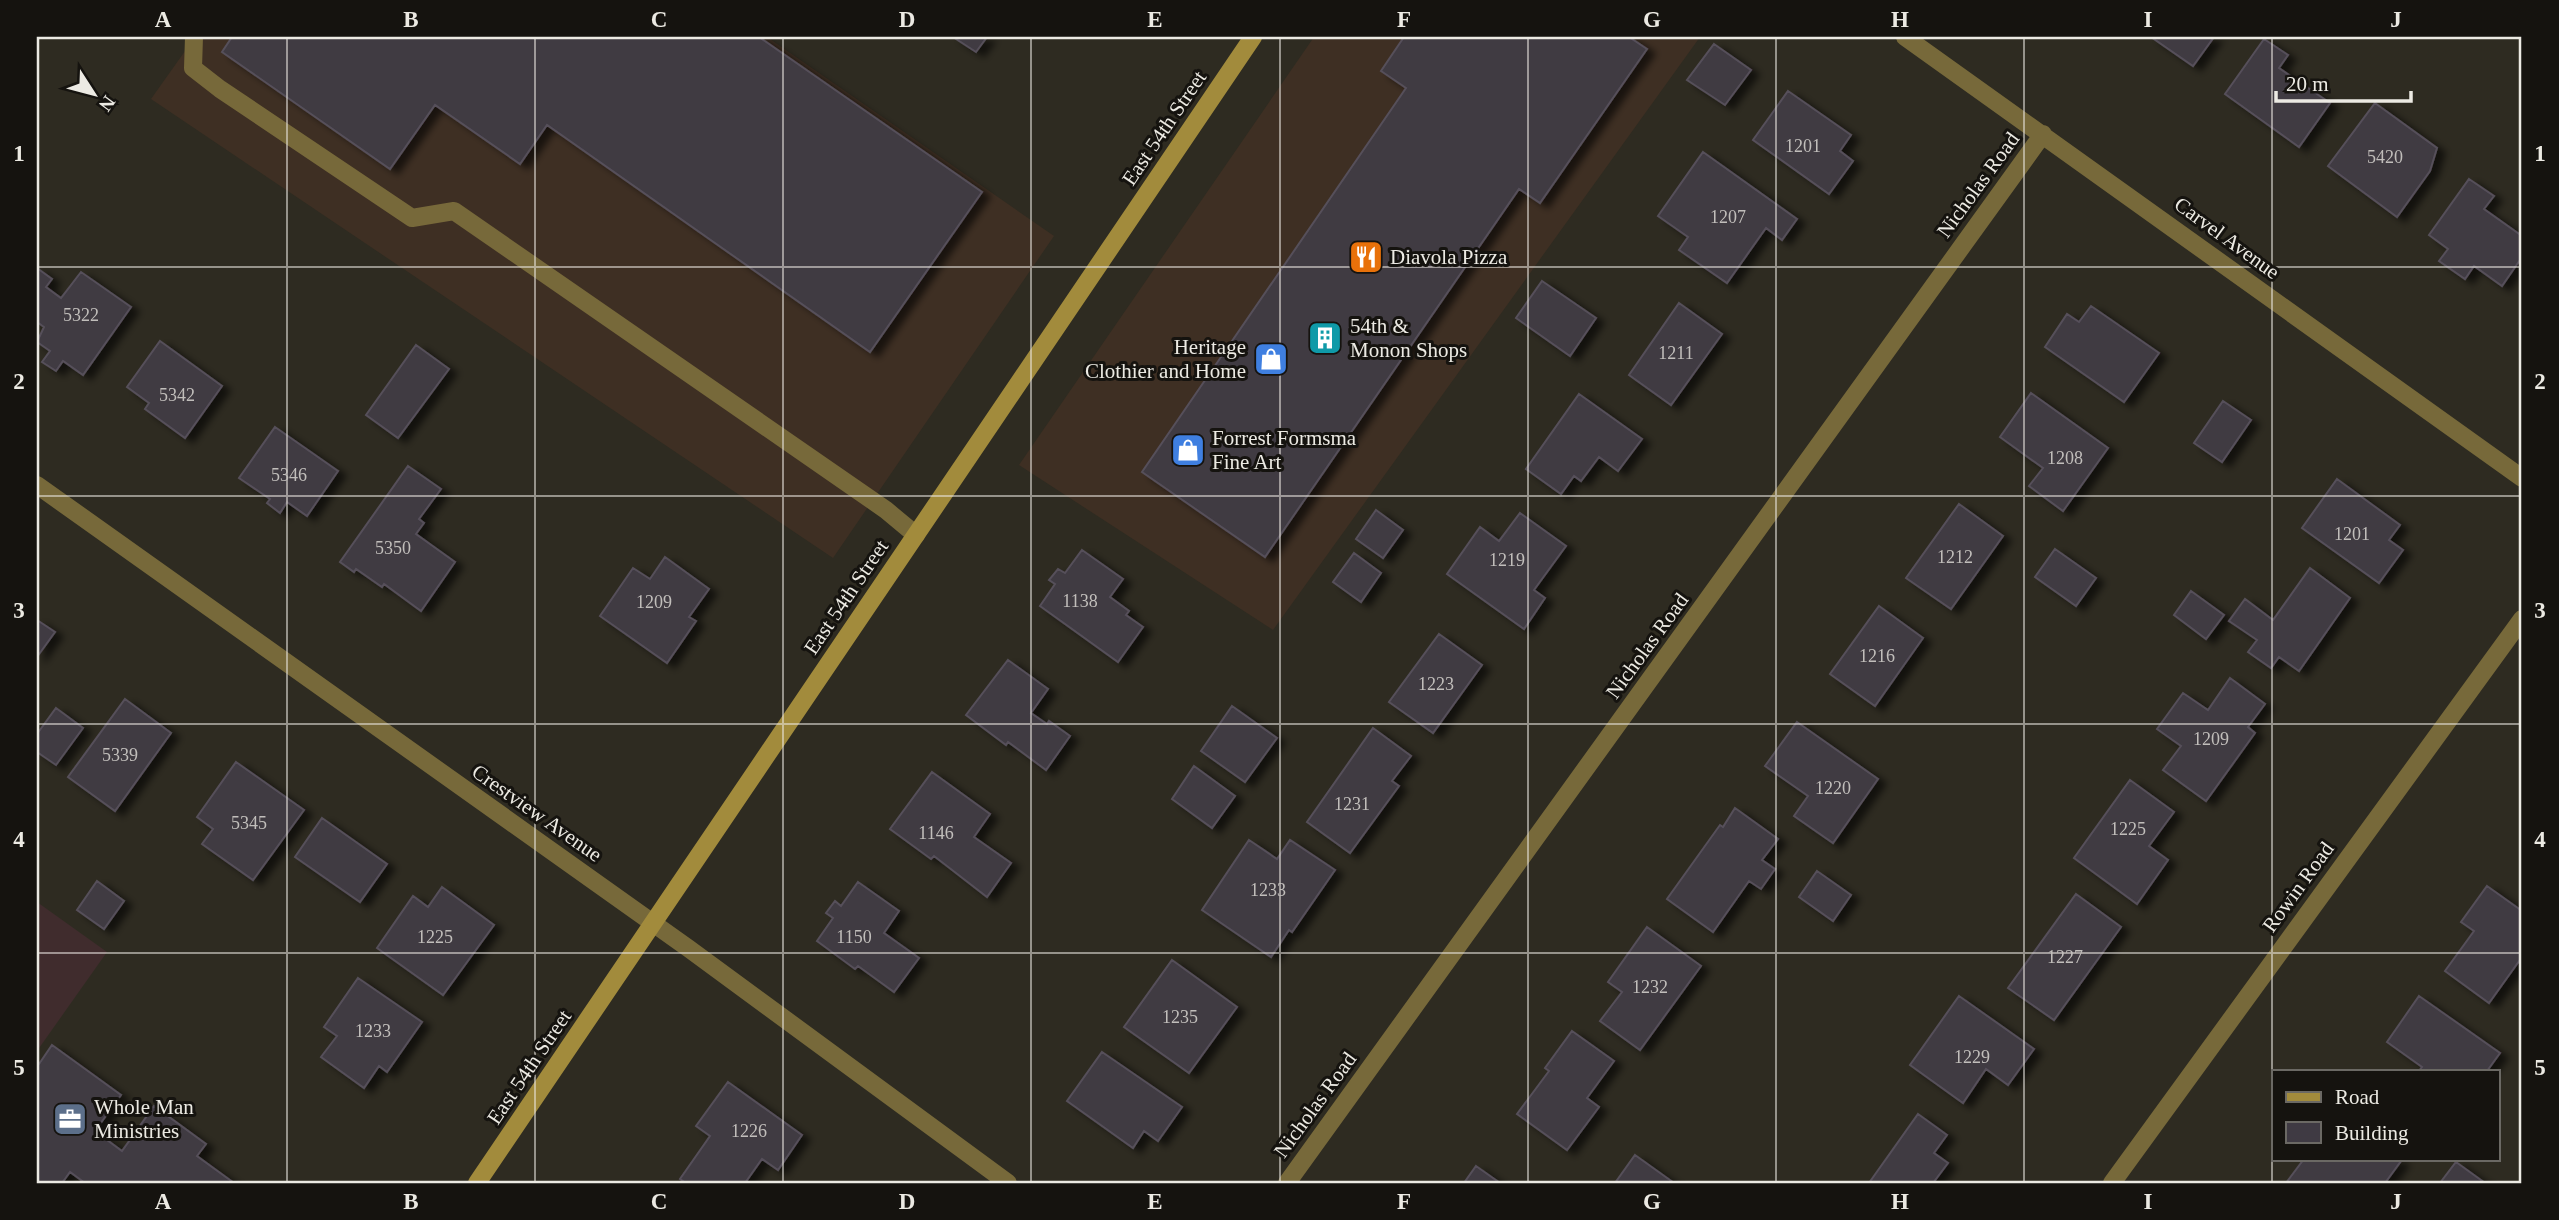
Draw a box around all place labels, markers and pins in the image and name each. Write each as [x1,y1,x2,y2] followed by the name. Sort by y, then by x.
[1347,238,1385,276] restaurant icon: Diavola Pizza
[1390,245,1508,269] place label: Diavola Pizza
[1350,314,1467,362] place label: 54th & Monon Shops
[1306,319,1344,357] building icon: 54th & Monon Shops
[1085,335,1246,383] place label: Heritage Clothier and Home
[1252,340,1290,378] shop icon: Heritage Clothier and Home
[1212,426,1357,474] place label: Forrest Formsma Fine Art
[1169,431,1207,469] shop icon: Forrest Formsma Fine Art
[94,1095,194,1143] place label: Whole Man Ministries
[51,1100,89,1138] office icon: Whole Man Ministries

